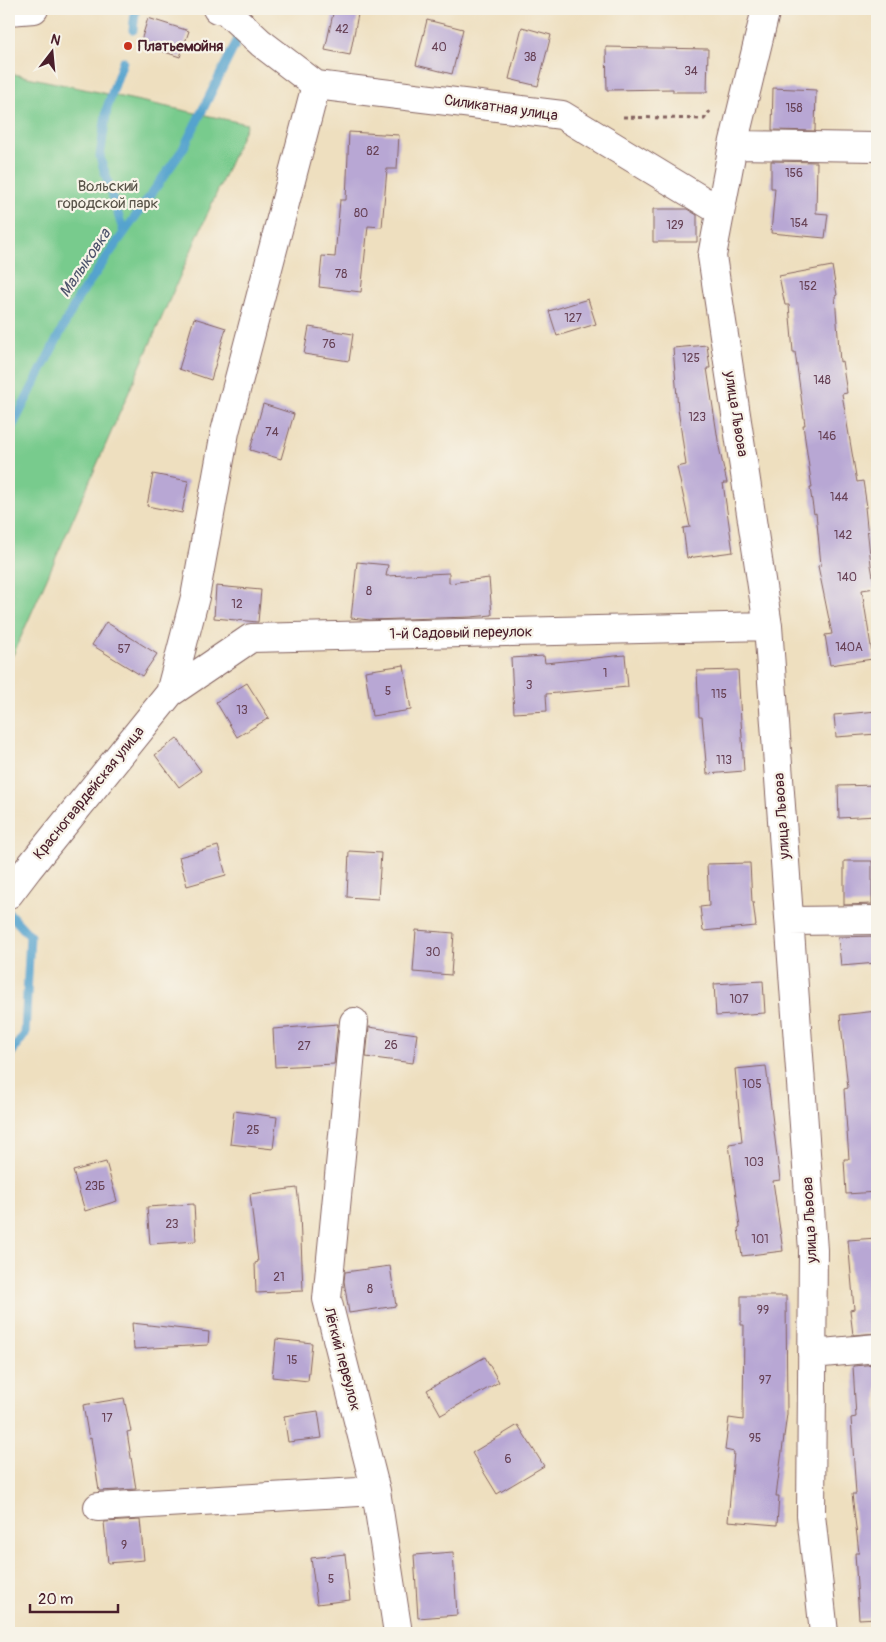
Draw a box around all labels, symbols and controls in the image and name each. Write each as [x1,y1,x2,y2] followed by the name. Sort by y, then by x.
[335,22,349,37] house number: 42
[28,28,78,78] north arrow
[49,31,62,49] text: N
[138,37,223,56] place label: Платьемойня
[122,40,134,52] marker: Платьемойня
[431,40,447,55] house number: 40
[524,50,536,65] house number: 38
[684,64,698,79] house number: 34
[443,91,559,125] street label: Силикатная улица
[785,101,803,116] house number: 158
[367,144,380,159] house number: 82
[785,166,803,181] house number: 156
[58,177,159,213] park label: Вольский городской парк
[354,206,368,221] house number: 80
[790,216,808,231] house number: 154
[666,218,684,233] house number: 129
[55,224,116,301] water label: Малыковка
[335,267,347,282] house number: 78
[799,279,817,294] house number: 152
[564,311,583,326] house number: 127
[322,337,336,352] house number: 76
[682,351,700,366] house number: 125
[720,369,752,458] street label: улица Львова
[813,373,831,388] house number: 148
[688,410,706,425] house number: 123
[265,425,279,440] house number: 74
[818,429,836,444] house number: 146
[830,490,848,505] house number: 144
[834,528,852,543] house number: 142
[837,570,857,585] house number: 140
[366,584,372,599] house number: 8
[231,597,243,612] house number: 12
[389,622,533,644] street label: 1-й Садовый переулок
[835,640,863,655] house number: 140А
[118,642,131,657] house number: 57
[603,666,607,681] house number: 1
[526,678,533,693] house number: 3
[385,684,391,699] house number: 5
[711,687,727,702] house number: 115
[236,703,248,718] house number: 13
[29,723,149,863] street label: Красногвардейская улица
[716,753,732,768] house number: 113
[770,772,795,861] street label: улица Львова
[426,945,440,960] house number: 30
[729,992,749,1007] house number: 107
[384,1038,398,1053] house number: 26
[297,1039,311,1054] house number: 27
[742,1077,762,1092] house number: 105
[246,1123,260,1138] house number: 25
[744,1155,764,1170] house number: 103
[798,1176,822,1265] street label: улица Львова
[85,1179,105,1194] house number: 23Б
[165,1217,179,1232] house number: 23
[751,1232,769,1247] house number: 101
[273,1270,285,1285] house number: 21
[367,1282,373,1297] house number: 8
[757,1303,769,1318] house number: 99
[319,1304,365,1413] street label: Лёгкий переулок
[286,1353,298,1368] house number: 15
[759,1373,772,1388] house number: 97
[101,1411,113,1426] house number: 17
[749,1431,761,1446] house number: 95
[505,1452,512,1467] house number: 6
[121,1538,127,1553] house number: 9
[328,1572,334,1587] house number: 5
[30,1582,118,1614] scale bar
[38,1590,73,1609] text: 20 m

